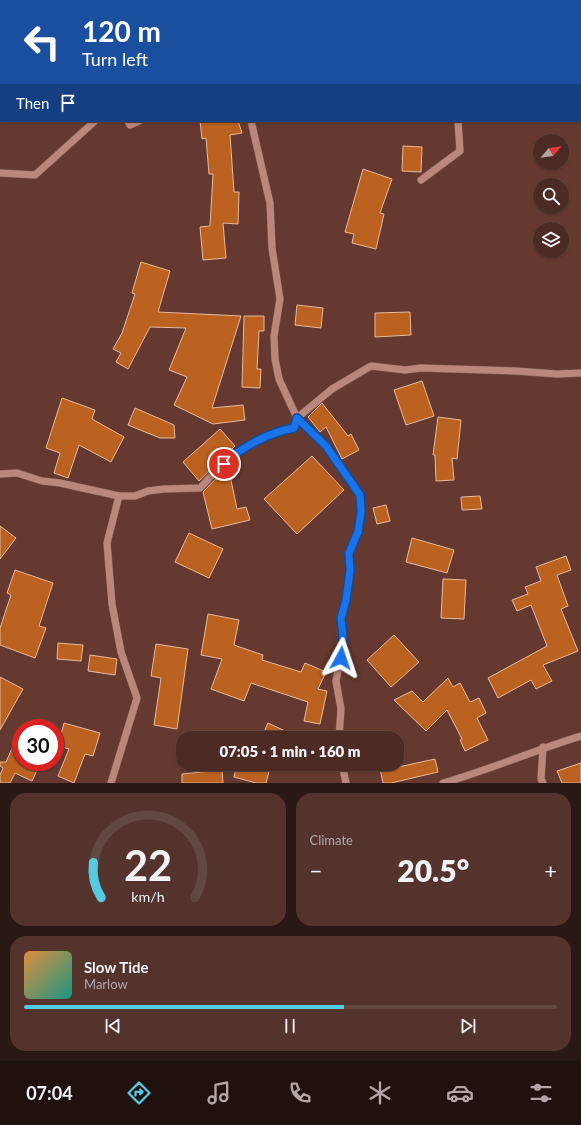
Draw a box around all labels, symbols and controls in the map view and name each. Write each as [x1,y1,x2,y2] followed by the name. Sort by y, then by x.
[82,14,161,48] text: 120 m
[16,16,68,68] icon: left
[82,48,148,70] text: Turn left
[57,92,79,114] icon: arrive
[16,94,49,112] text: Then
[533,134,569,170] north arrow
[533,134,569,258] map controls
[533,178,569,214] button: search
[533,222,569,258] button: layers
[207,447,241,481] pin
[213,453,235,475] icon: arrive
[320,637,362,679] position arrow
[12,719,64,771] speed limit sign: 30
[219,742,361,760] text: 07:05 · 1 min · 160 m
[310,832,353,848] text: Climate
[124,839,172,889] text: 22
[397,852,469,888] text: 20.5°
[310,857,322,884] text: −
[544,857,557,884] text: +
[131,887,164,904] text: km/h
[84,958,149,976] text: Slow Tide
[84,976,128,992] text: Marlow
[102,1015,124,1037] icon: previous
[279,1015,301,1037] icon: pause
[457,1015,479,1037] icon: next
[125,1079,153,1107] icon: directions
[205,1079,233,1107] icon: music
[286,1079,314,1107] icon: phone
[366,1079,394,1107] icon: climate
[446,1079,474,1107] icon: car
[527,1079,555,1107] icon: filters
[26,1082,73,1104] text: 07:04

